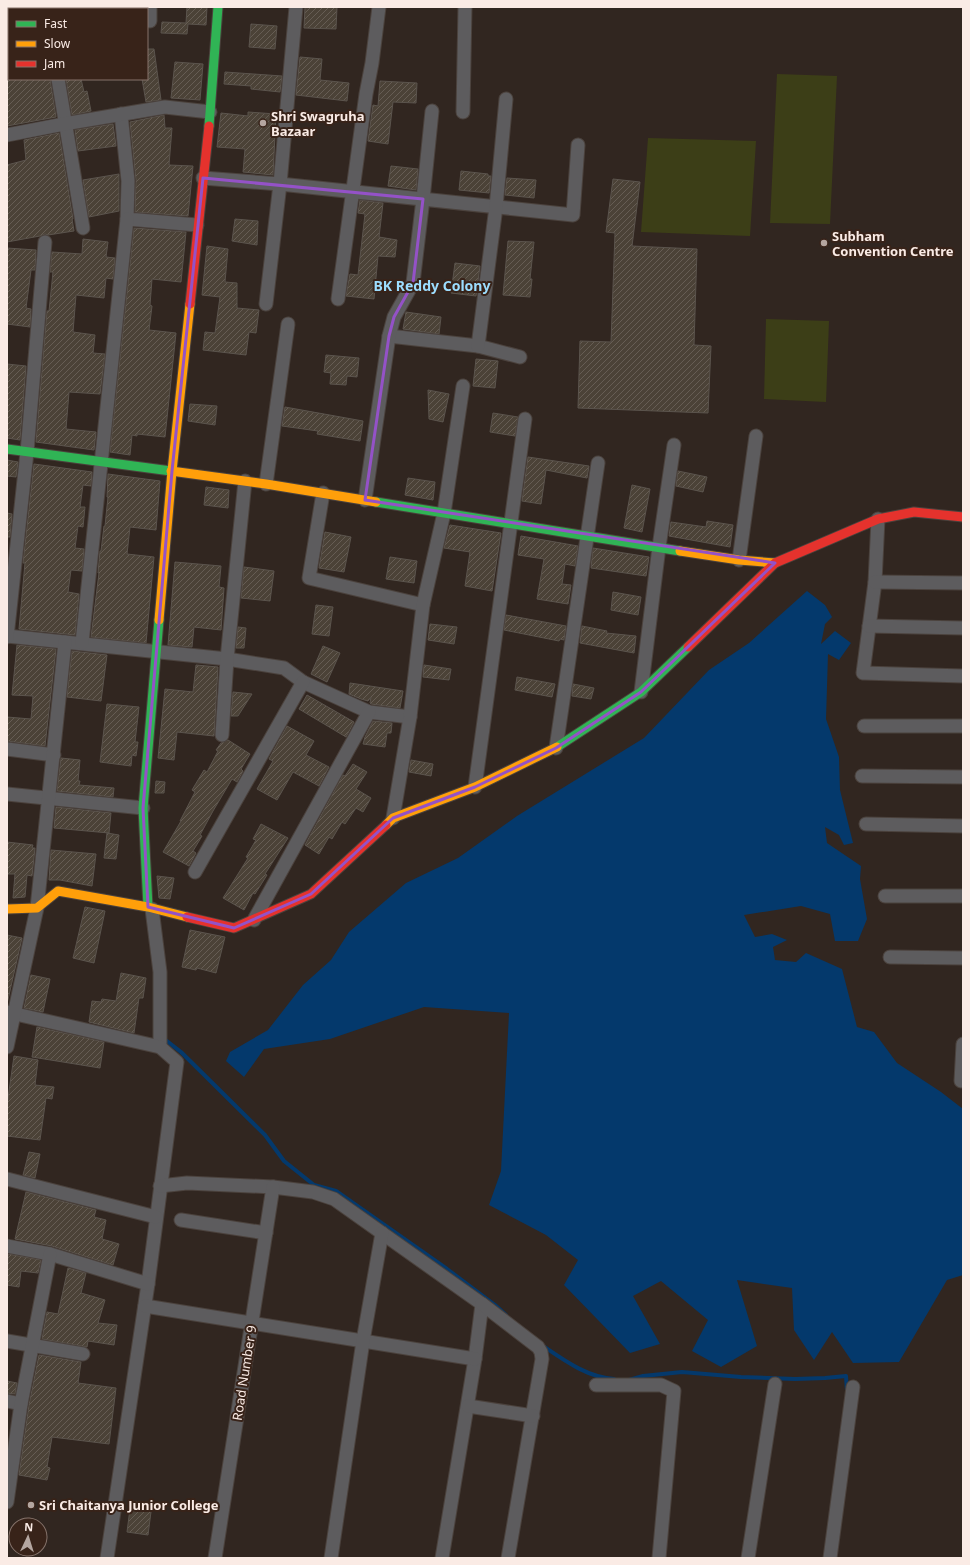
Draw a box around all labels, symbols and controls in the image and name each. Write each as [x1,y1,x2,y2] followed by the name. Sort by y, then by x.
[8,8,148,80] legend
[44,15,68,32] text: Fast
[44,35,71,52] text: Slow
[43,55,65,72] text: Jam
[271,107,364,140] place label: Shri Swagruha Bazaar
[258,118,268,128] marker: Shri Swagruha Bazaar
[832,227,954,260] place label: Subham Convention Centre
[819,238,829,248] marker: Subham Convention Centre
[374,276,490,295] district label: BK Reddy Colony
[228,1324,260,1422] street label: Road Number 9
[39,1496,219,1514] place label: Sri Chaitanya Junior College
[26,1500,36,1510] marker: Sri Chaitanya Junior College
[8,1517,48,1557] north arrow
[24,1519,34,1534] text: N

